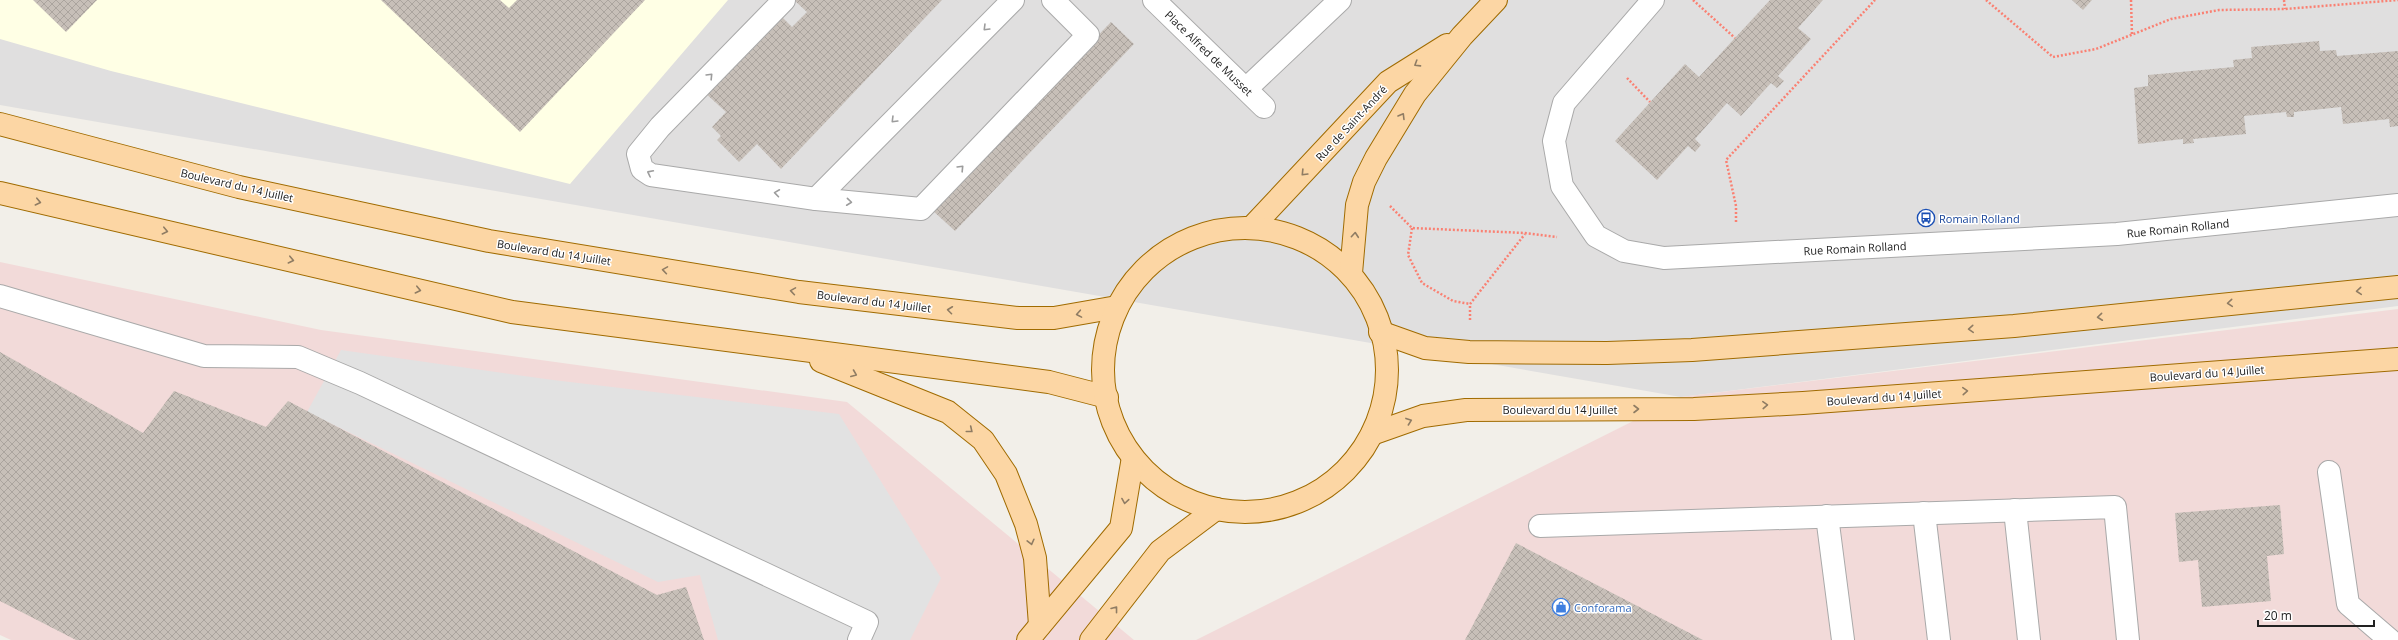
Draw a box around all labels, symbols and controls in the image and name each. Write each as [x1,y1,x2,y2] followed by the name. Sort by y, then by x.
[1162,7,1256,99] street label: Place Alfred de Musset
[983,23,990,31] one-way arrow
[1414,59,1421,67] one-way arrow
[705,73,713,81] one-way arrow
[1312,82,1390,164] street label: Rue de Saint-André
[1397,113,1404,120] one-way arrow
[891,115,899,123] one-way arrow
[179,165,295,205] street label: Boulevard du 14 Juillet
[956,165,964,173] one-way arrow
[1301,168,1308,176] one-way arrow
[646,170,654,178] one-way arrow
[774,189,780,198] one-way arrow
[35,197,41,205] one-way arrow
[846,197,852,206] one-way arrow
[1916,208,1936,228] bus stop icon: Romain Rolland
[1939,211,2020,226] place label: Romain Rolland
[2126,215,2230,241] street label: Rue Romain Rolland
[161,227,168,235] one-way arrow
[1350,231,1359,238] one-way arrow
[496,236,612,268] street label: Boulevard du 14 Juillet
[1803,238,1907,258] street label: Rue Romain Rolland
[288,256,294,264] one-way arrow
[662,266,668,275] one-way arrow
[415,285,421,293] one-way arrow
[2356,286,2362,295] one-way arrow
[790,287,796,296] one-way arrow
[816,287,932,315] street label: Boulevard du 14 Juillet
[2227,299,2233,308] one-way arrow
[947,306,953,315] one-way arrow
[1076,309,1082,317] one-way arrow
[2097,312,2103,321] one-way arrow
[1968,324,1974,333] one-way arrow
[2149,362,2265,384] street label: Boulevard du 14 Juillet
[851,370,858,378] one-way arrow
[1826,386,1942,408] street label: Boulevard du 14 Juillet
[1962,386,1968,395] one-way arrow
[1762,401,1768,409] one-way arrow
[1502,402,1618,417] street label: Boulevard du 14 Juillet
[1633,405,1639,413] one-way arrow
[1405,417,1412,425] one-way arrow
[966,426,973,433] one-way arrow
[1121,498,1130,504] one-way arrow
[1026,539,1035,546] one-way arrow
[1551,597,1571,617] shop icon: Conforama
[1574,600,1632,615] place label: Conforama
[2258,602,2374,628] scale bar
[1110,607,1117,614] one-way arrow
[2264,607,2292,624] text: 20 m

